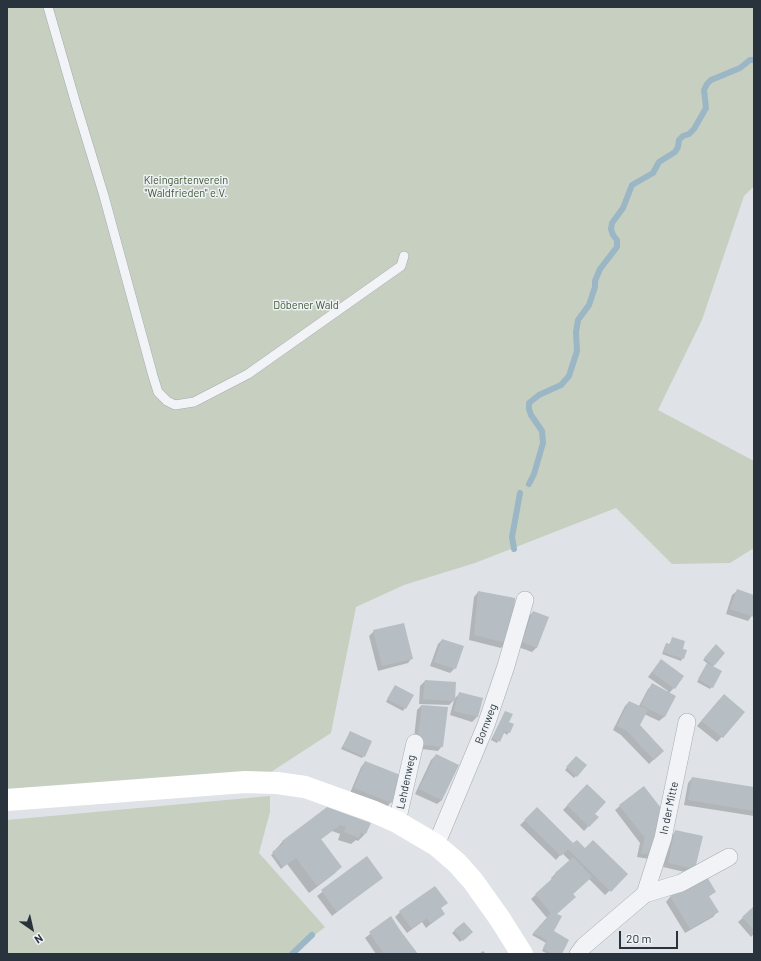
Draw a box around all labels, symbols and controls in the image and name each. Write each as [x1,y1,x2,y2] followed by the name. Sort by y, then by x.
[144,173,228,199] park label: Kleingartenverein "Waldfrieden" e.V.
[273,298,339,312] park label: Döbener Wald
[472,702,500,746] street label: Bornweg
[394,754,418,810] street label: Lehdenweg
[657,780,681,836] street label: In der Mitte
[12,909,52,949] north arrow
[621,923,680,949] scale bar
[626,931,652,945] text: 20 m
[32,932,46,947] text: N

